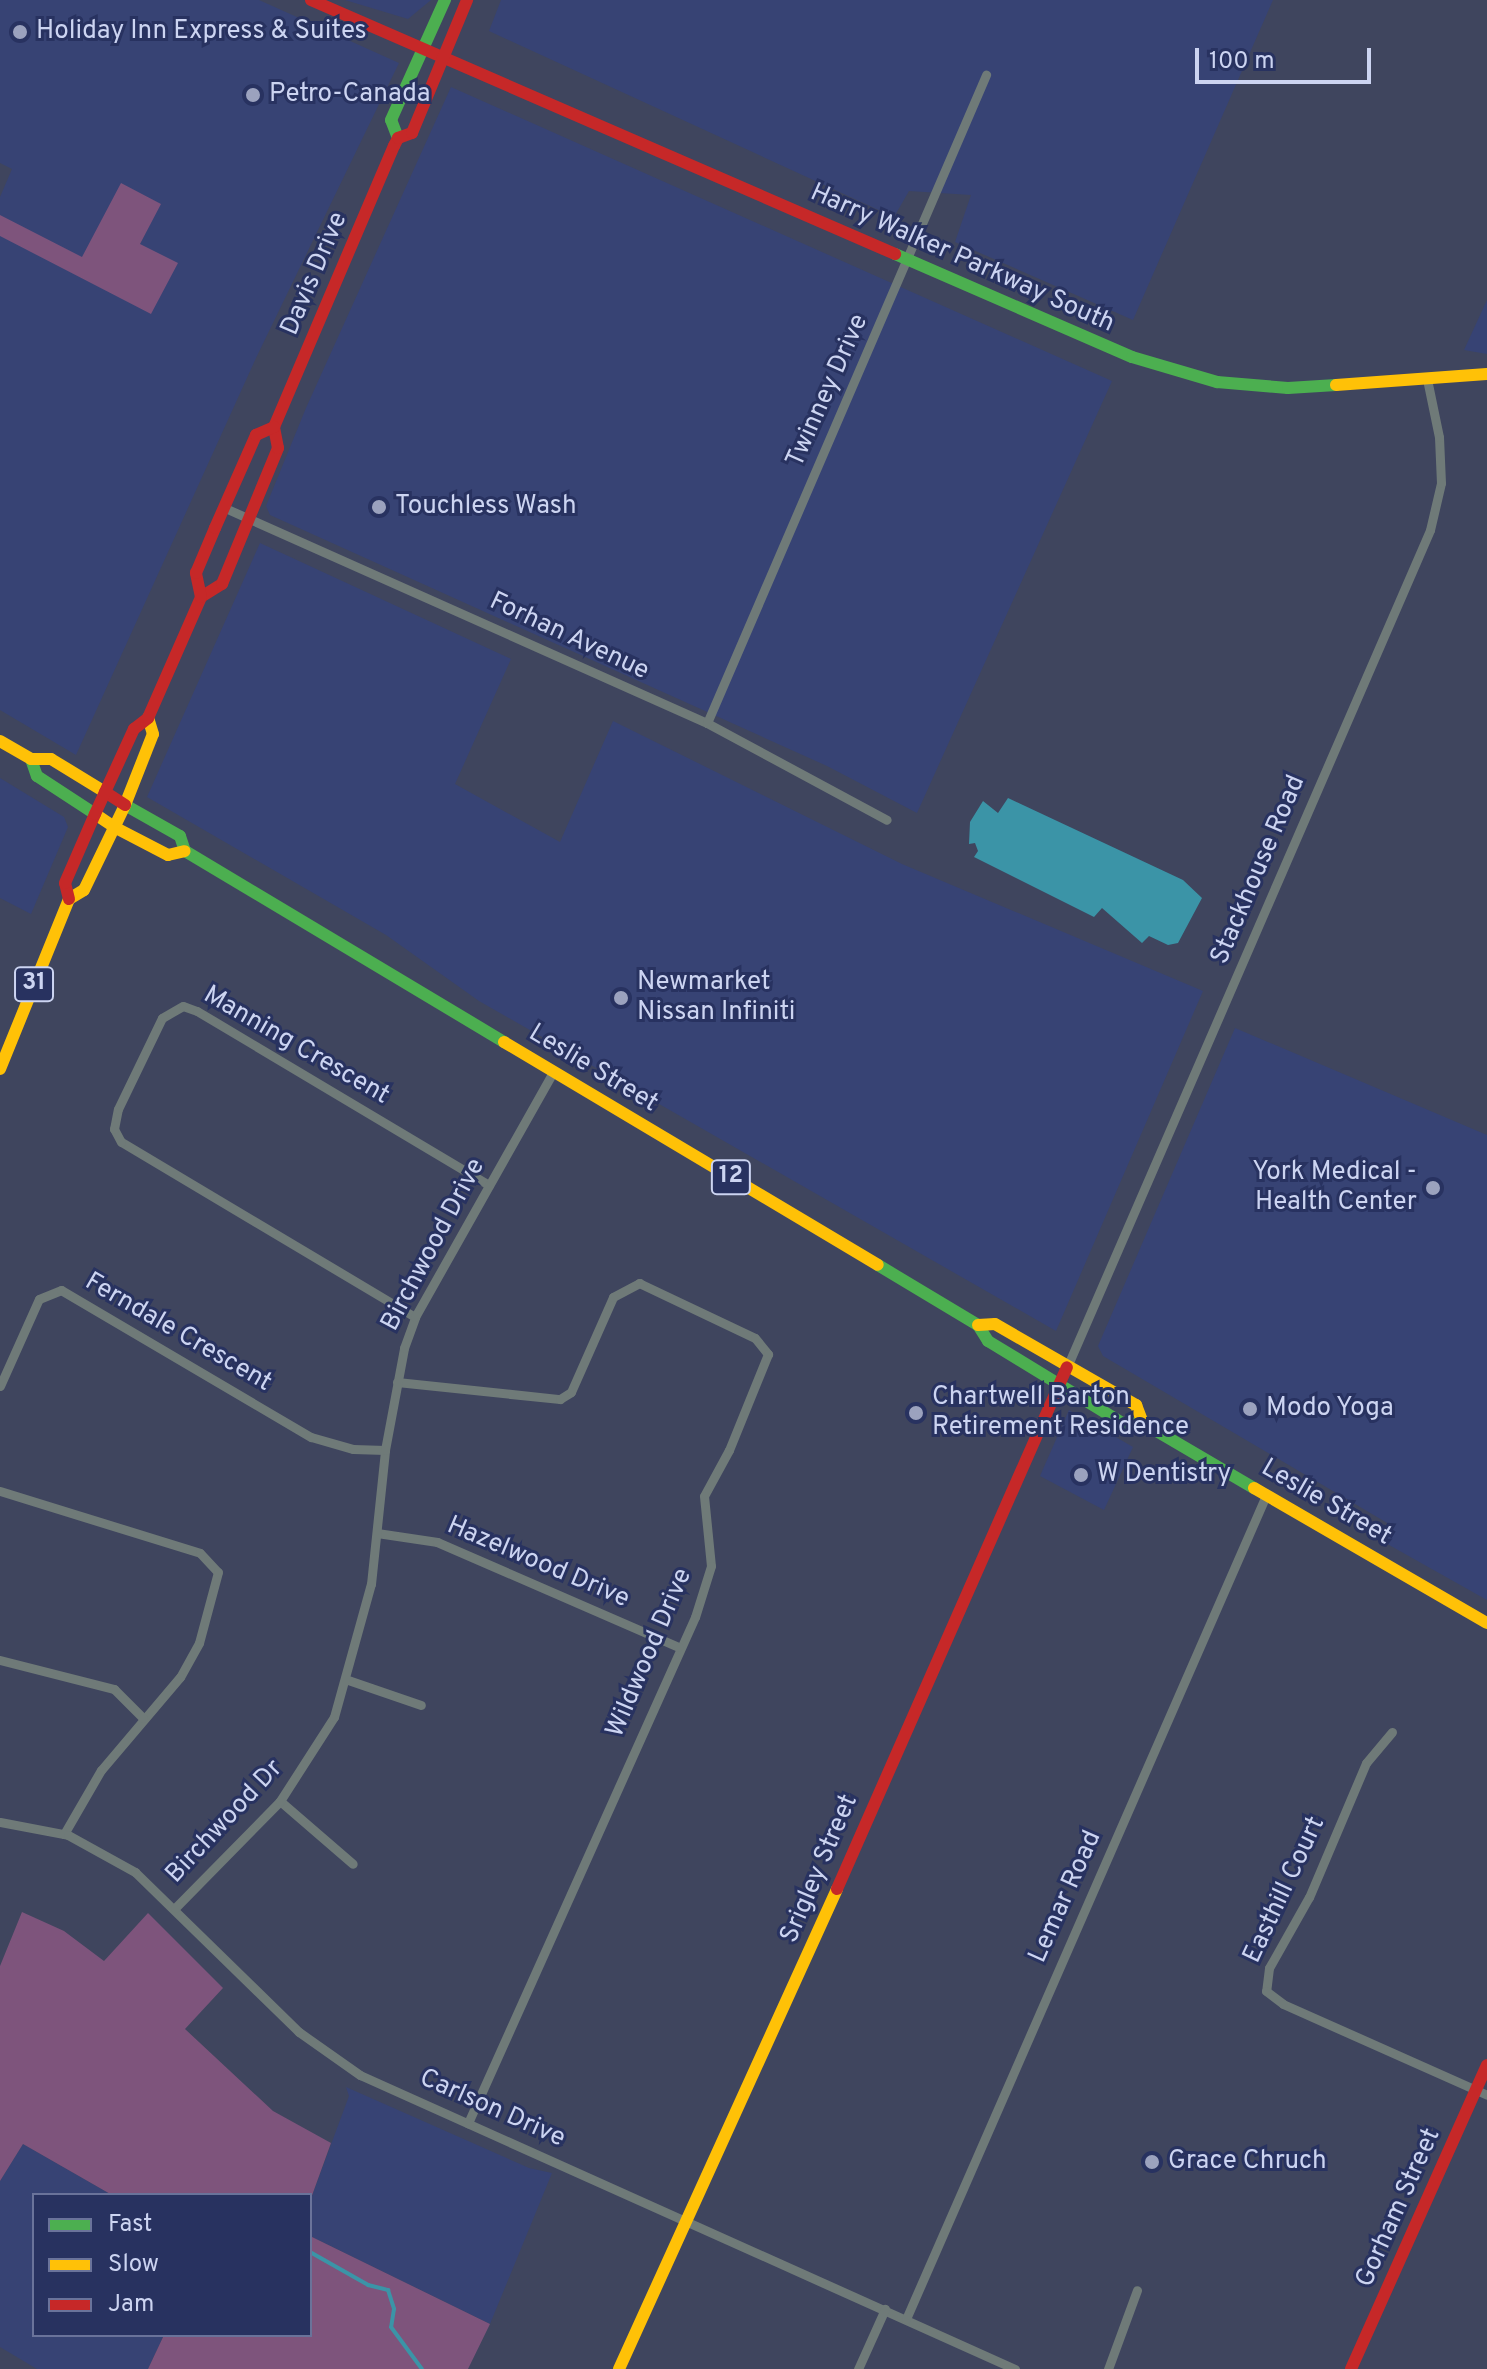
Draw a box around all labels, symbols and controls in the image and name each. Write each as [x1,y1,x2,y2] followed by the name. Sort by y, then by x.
[36,16,367,48] place label: Holiday Inn Express & Suites
[11,23,29,41] marker: Holiday Inn Express & Suites
[1199,32,1375,82] scale bar
[1209,47,1275,77] text: 100 m
[269,79,430,111] place label: Petro-Canada
[244,86,262,104] marker: Petro-Canada
[805,178,1119,340] street label: Harry Walker Parkway South
[275,208,355,340] street label: Davis Drive
[780,310,876,472] street label: Twinney Drive
[395,491,577,523] place label: Touchless Wash
[370,498,388,516] marker: Touchless Wash
[484,586,654,688] street label: Forhan Avenue
[1205,771,1313,969] street label: Stackhouse Road
[14,964,54,1004] road number: 31
[637,967,795,1028] place label: Newmarket Nissan Infiniti
[197,980,395,1112] street label: Manning Crescent
[612,989,630,1007] marker: Newmarket Nissan Infiniti
[523,1018,663,1120] street label: Leslie Street
[375,1153,493,1337] street label: Birchwood Drive
[709,1157,753,1197] road number: 12
[1252,1157,1417,1218] place label: York Medical - Health Center
[1424,1179,1442,1197] marker: York Medical - Health Center
[79,1267,277,1399] street label: Ferndale Crescent
[932,1382,1189,1444] place label: Chartwell Barton Retirement Residence
[1266,1393,1395,1425] place label: Modo Yoga
[1241,1400,1259,1418] marker: Modo Yoga
[907,1404,925,1422] marker: Chartwell Barton Retirement Residence
[1255,1453,1397,1553] street label: Leslie Street
[1097,1459,1232,1491] place label: W Dentistry
[1072,1466,1090,1484] marker: W Dentistry
[442,1510,634,1616] street label: Hazelwood Drive
[600,1564,700,1742] street label: Wildwood Drive
[160,1754,290,1890] street label: Birchwood Dr
[775,1790,865,1948] street label: Srigley Street
[1237,1812,1333,1968] street label: Easthill Court
[1023,1826,1109,1968] street label: Lemar Road
[414,2063,570,2155] street label: Carlson Drive
[1350,2124,1448,2292] street label: Gorham Street
[1168,2146,1327,2178] place label: Grace Chruch
[1143,2153,1161,2171] marker: Grace Chruch
[32,2193,312,2337] legend
[108,2210,152,2240] text: Fast
[108,2250,159,2280] text: Slow
[108,2290,154,2320] text: Jam

